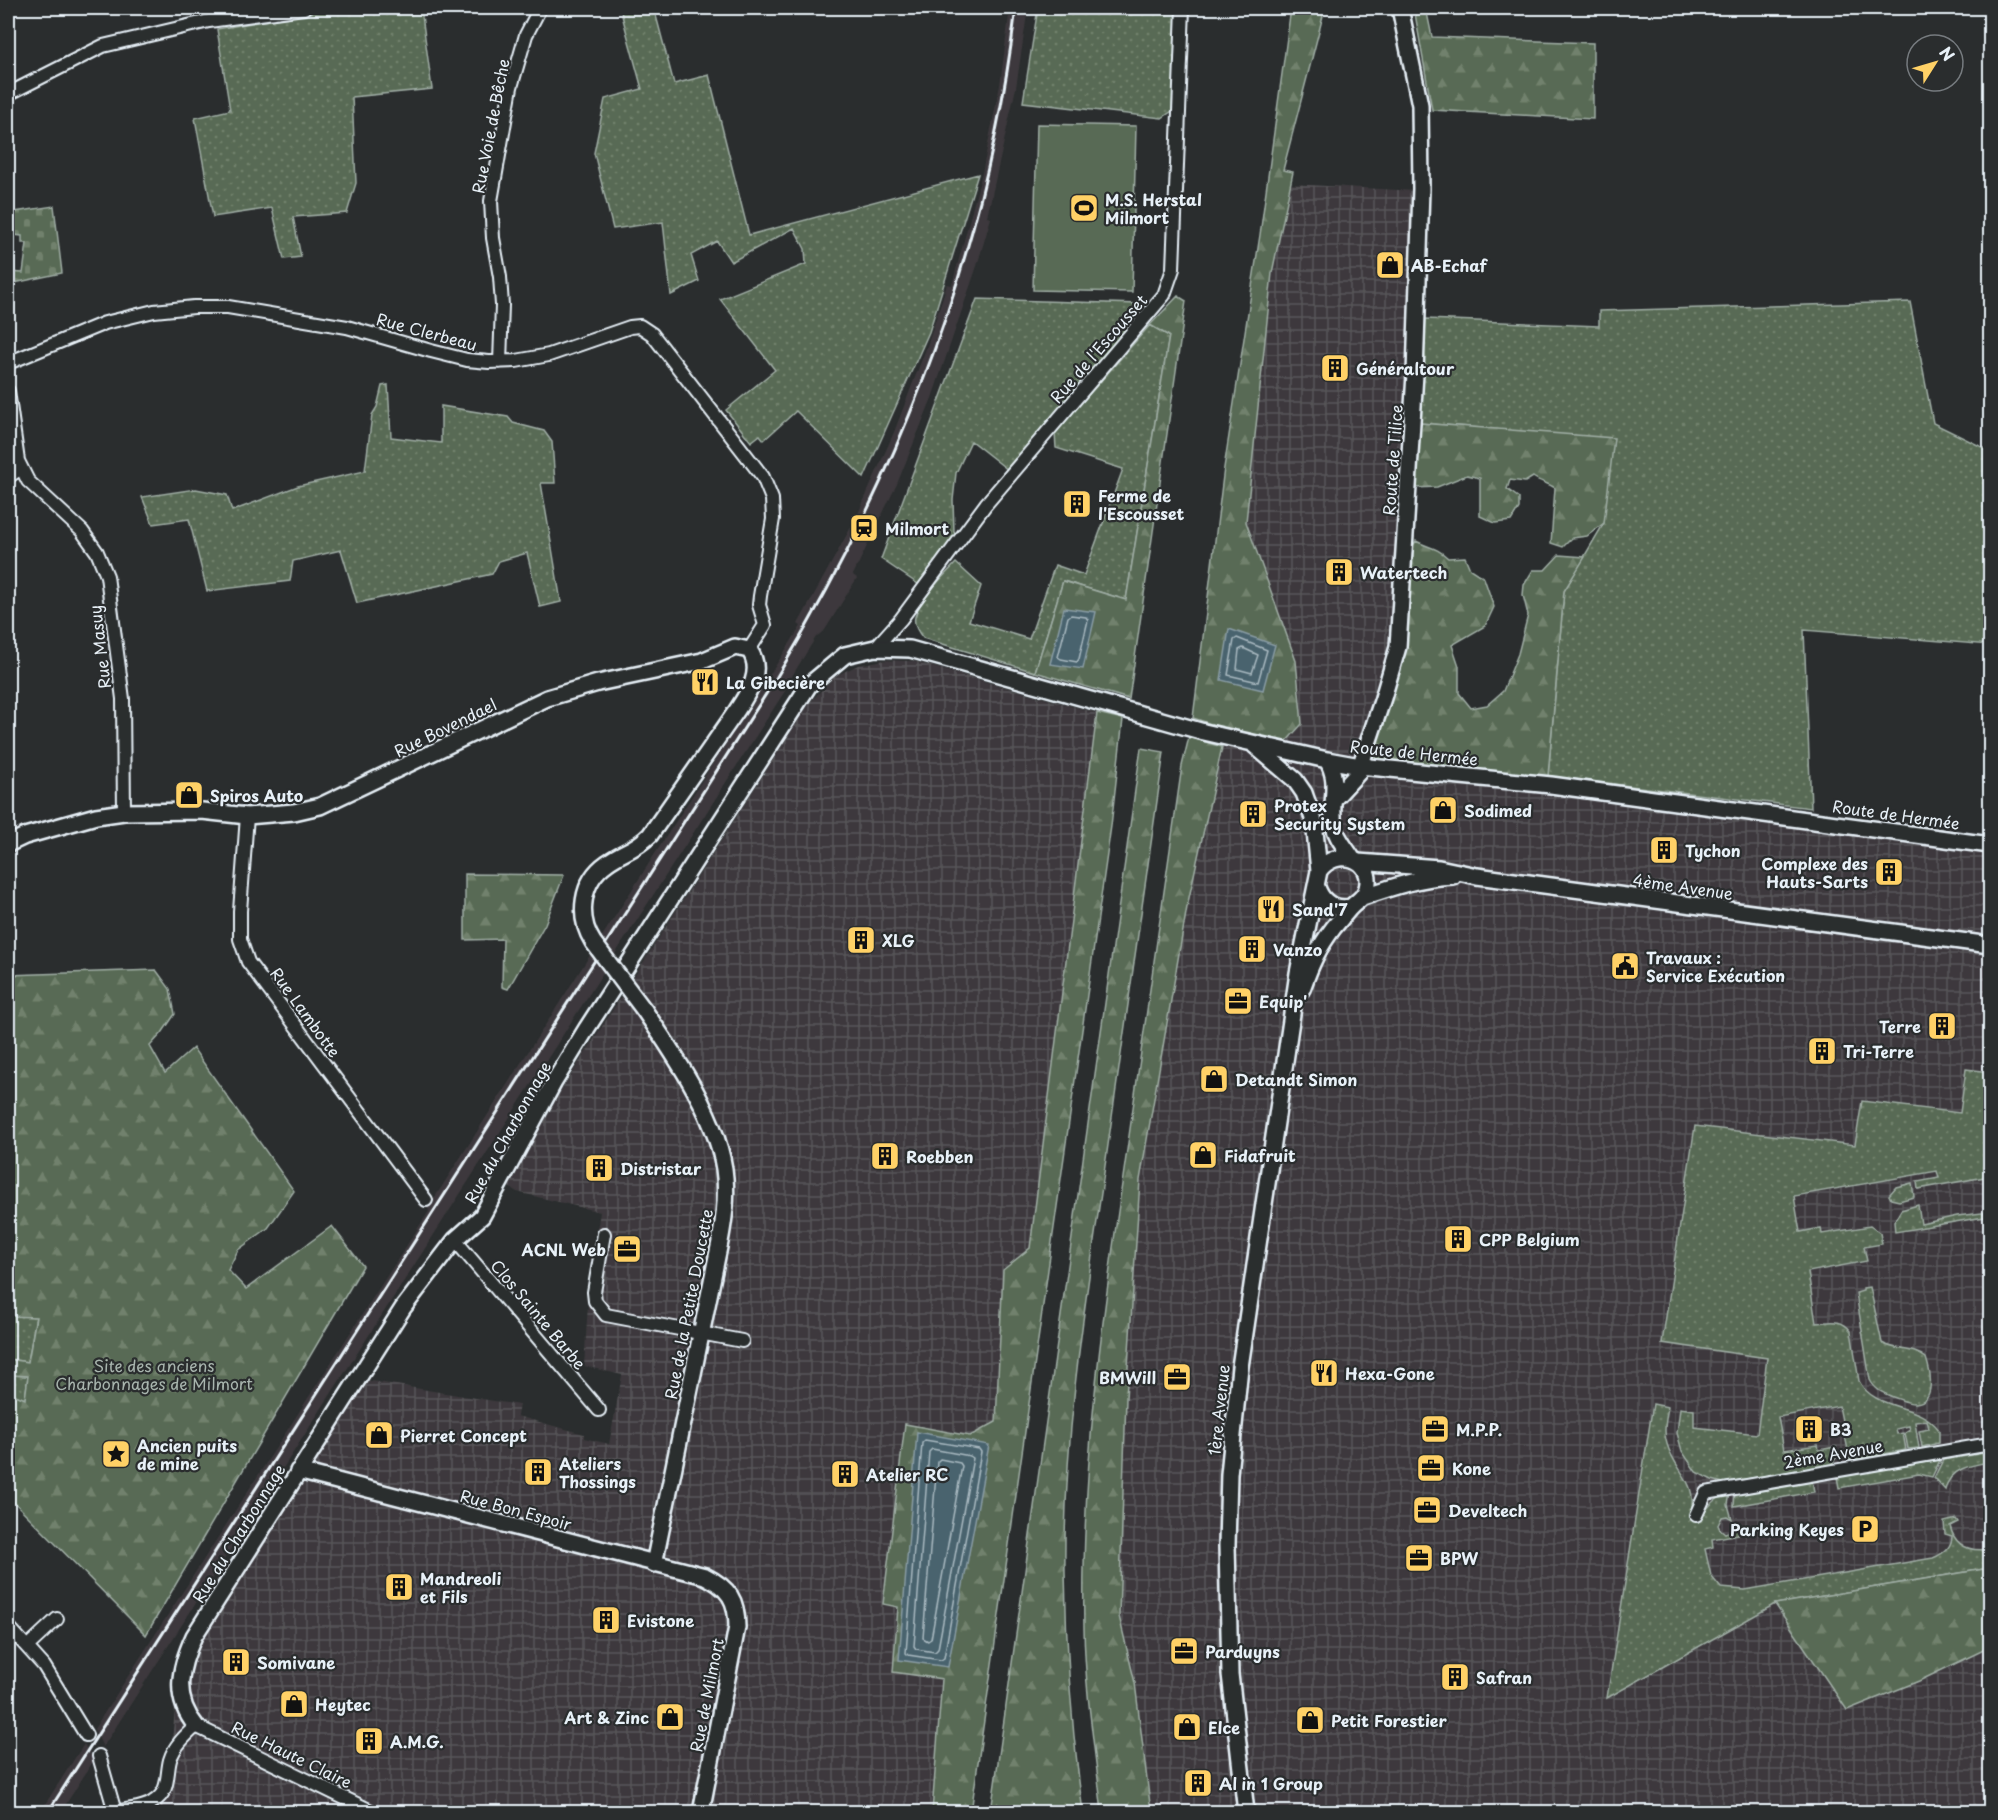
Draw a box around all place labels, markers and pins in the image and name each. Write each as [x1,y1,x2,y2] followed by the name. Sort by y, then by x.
[1105,187,1202,229] place label: M.S. Herstal Milmort
[1068,192,1100,224] sports icon: M.S. Herstal Milmort
[1374,249,1406,281] shop icon: AB-Echaf
[1411,253,1488,277] place label: AB-Echaf
[1319,352,1351,384] building icon: Généraltour
[1356,356,1455,380] place label: Généraltour
[1098,483,1185,525] place label: Ferme de l'Escousset
[1061,488,1093,520] building icon: Ferme de l'Escousset
[848,512,880,544] station icon: Milmort
[885,516,949,540] place label: Milmort
[1323,556,1355,588] building icon: Watertech
[1360,560,1447,584] place label: Watertech
[689,666,721,698] restaurant icon: La Gibecière
[726,670,825,694] place label: La Gibecière
[173,779,205,811] shop icon: Spiros Auto
[210,783,303,807] place label: Spiros Auto
[1274,793,1405,835] place label: Protex Security System
[1427,794,1459,826] shop icon: Sodimed
[1237,798,1269,830] building icon: Protex Security System
[1464,798,1532,822] place label: Sodimed
[1648,834,1680,866] building icon: Tychon
[1685,838,1741,862] place label: Tychon
[1761,851,1868,893] place label: Complexe des Hauts-Sarts
[1873,856,1905,888] building icon: Complexe des Hauts-Sarts
[1255,893,1287,925] restaurant icon: Sand'7
[1292,897,1348,921] place label: Sand'7
[845,924,877,956] building icon: XLG
[881,928,915,952] place label: XLG
[1236,933,1268,965] building icon: Vanzo
[1273,937,1323,961] place label: Vanzo
[1646,945,1785,987] place label: Travaux : Service Exécution
[1609,950,1641,982] public building icon: Travaux : Service Exécution
[1222,985,1254,1017] office icon: Equip'
[1259,989,1307,1013] place label: Equip'
[1926,1010,1958,1042] building icon: Terre
[1879,1014,1921,1038] place label: Terre
[1806,1035,1838,1067] building icon: Tri-Terre
[1843,1039,1914,1063] place label: Tri-Terre
[1198,1063,1230,1095] shop icon: Detandt Simon
[1235,1067,1357,1091] place label: Detandt Simon
[1187,1139,1219,1171] shop icon: Fidafruit
[869,1140,901,1172] building icon: Roebben
[1224,1143,1296,1167] place label: Fidafruit
[906,1144,973,1168] place label: Roebben
[583,1152,615,1184] building icon: Distristar
[620,1156,702,1180] place label: Distristar
[1442,1223,1474,1255] building icon: CPP Belgium
[1479,1227,1580,1251] place label: CPP Belgium
[611,1233,643,1265] office icon: ACNL Web
[521,1237,606,1261] place label: ACNL Web
[1308,1357,1340,1389] restaurant icon: Hexa-Gone
[1161,1361,1193,1393] office icon: BMWill
[1345,1361,1435,1385] place label: Hexa-Gone
[1099,1365,1156,1389] place label: BMWill
[1419,1413,1451,1445] office icon: M.P.P.
[1793,1413,1825,1445] building icon: B3
[1456,1417,1502,1441] place label: M.P.P.
[1830,1417,1851,1441] place label: B3
[363,1419,395,1451] shop icon: Pierret Concept
[400,1423,527,1447] place label: Pierret Concept
[137,1433,237,1475] place label: Ancien puits de mine
[100,1438,132,1470] place icon: Ancien puits de mine
[559,1451,636,1493] place label: Ateliers Thossings
[1415,1452,1447,1484] office icon: Kone
[522,1456,554,1488] building icon: Ateliers Thossings
[1452,1456,1491,1480] place label: Kone
[829,1458,861,1490] building icon: Atelier RC
[866,1462,948,1486] place label: Atelier RC
[1411,1494,1443,1526] office icon: Develtech
[1448,1498,1527,1522] place label: Develtech
[1849,1513,1881,1545] parking icon: Parking Keyes
[1730,1517,1844,1541] place label: Parking Keyes
[1403,1542,1435,1574] office icon: BPW
[1440,1546,1478,1570] place label: BPW
[420,1566,501,1608] place label: Mandreoli et Fils
[383,1571,415,1603] building icon: Mandreoli et Fils
[590,1604,622,1636] building icon: Evistone
[627,1608,694,1632] place label: Evistone
[1168,1635,1200,1667] office icon: Parduyns
[1205,1639,1280,1663] place label: Parduyns
[220,1646,252,1678] building icon: Somivane
[257,1650,335,1674] place label: Somivane
[1439,1661,1471,1693] building icon: Safran
[1476,1665,1532,1689] place label: Safran
[278,1688,310,1720] shop icon: Heytec
[315,1692,371,1716] place label: Heytec
[654,1701,686,1733] shop icon: Art & Zinc
[1294,1704,1326,1736] shop icon: Petit Forestier
[563,1705,649,1729] place label: Art & Zinc
[1331,1708,1448,1732] place label: Petit Forestier
[1171,1711,1203,1743] shop icon: Elce
[1208,1715,1240,1739] place label: Elce
[353,1725,385,1757] building icon: A.M.G.
[390,1729,444,1753] place label: A.M.G.
[1182,1767,1214,1799] building icon: Al in 1 Group
[1219,1771,1323,1795] place label: Al in 1 Group

